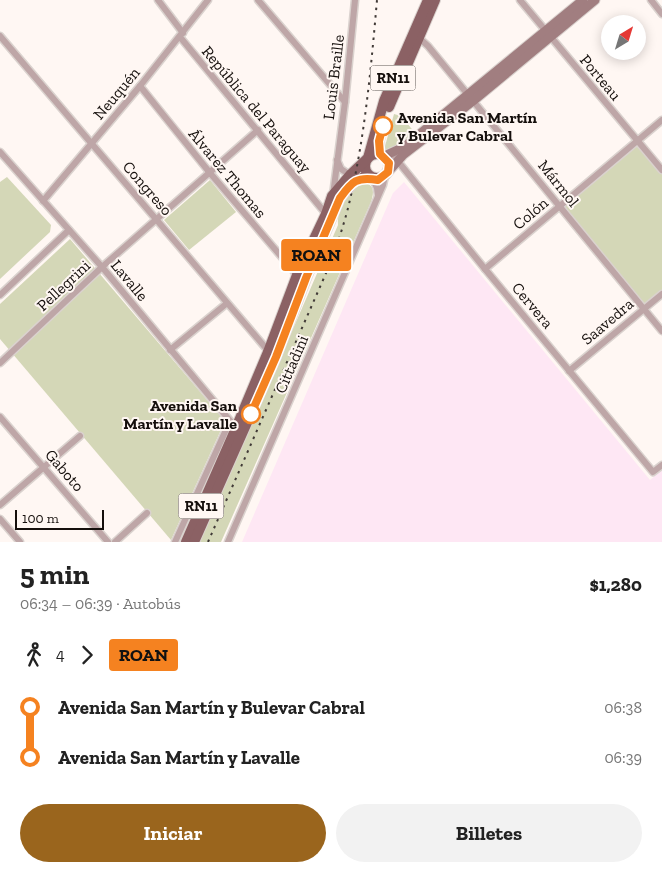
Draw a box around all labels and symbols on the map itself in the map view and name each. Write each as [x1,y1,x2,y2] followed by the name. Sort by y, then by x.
[601,15,646,60] north arrow
[319,33,348,121] street label: Louis Braille
[198,42,316,177] street label: República del Paraguay
[576,51,625,104] street label: Porteau
[89,63,144,123] street label: Neuquén
[370,66,416,90] road number: RN11
[397,108,538,145] place label: Avenida San Martín y Bulevar Cabral
[373,116,393,136] marker: Avenida San Martín y Bulevar Cabral
[185,125,271,222] street label: Álvarez Thomas
[534,156,583,211] street label: Mármol
[119,157,176,219] street label: Congreso
[509,193,552,234] street label: Colón
[281,239,351,271] line badge: ROAN
[33,256,94,315] street label: Pellegrini
[107,256,152,305] street label: Lavalle
[508,278,558,332] street label: Cervera
[577,294,637,349] street label: Saavedra
[271,332,312,396] street label: Cittadini
[123,396,238,433] place label: Avenida San Martín y Lavalle
[241,404,261,424] marker: Avenida San Martín y Lavalle
[41,445,88,495] street label: Gaboto
[178,494,224,518] road number: RN11
[15,507,104,530] scale bar

